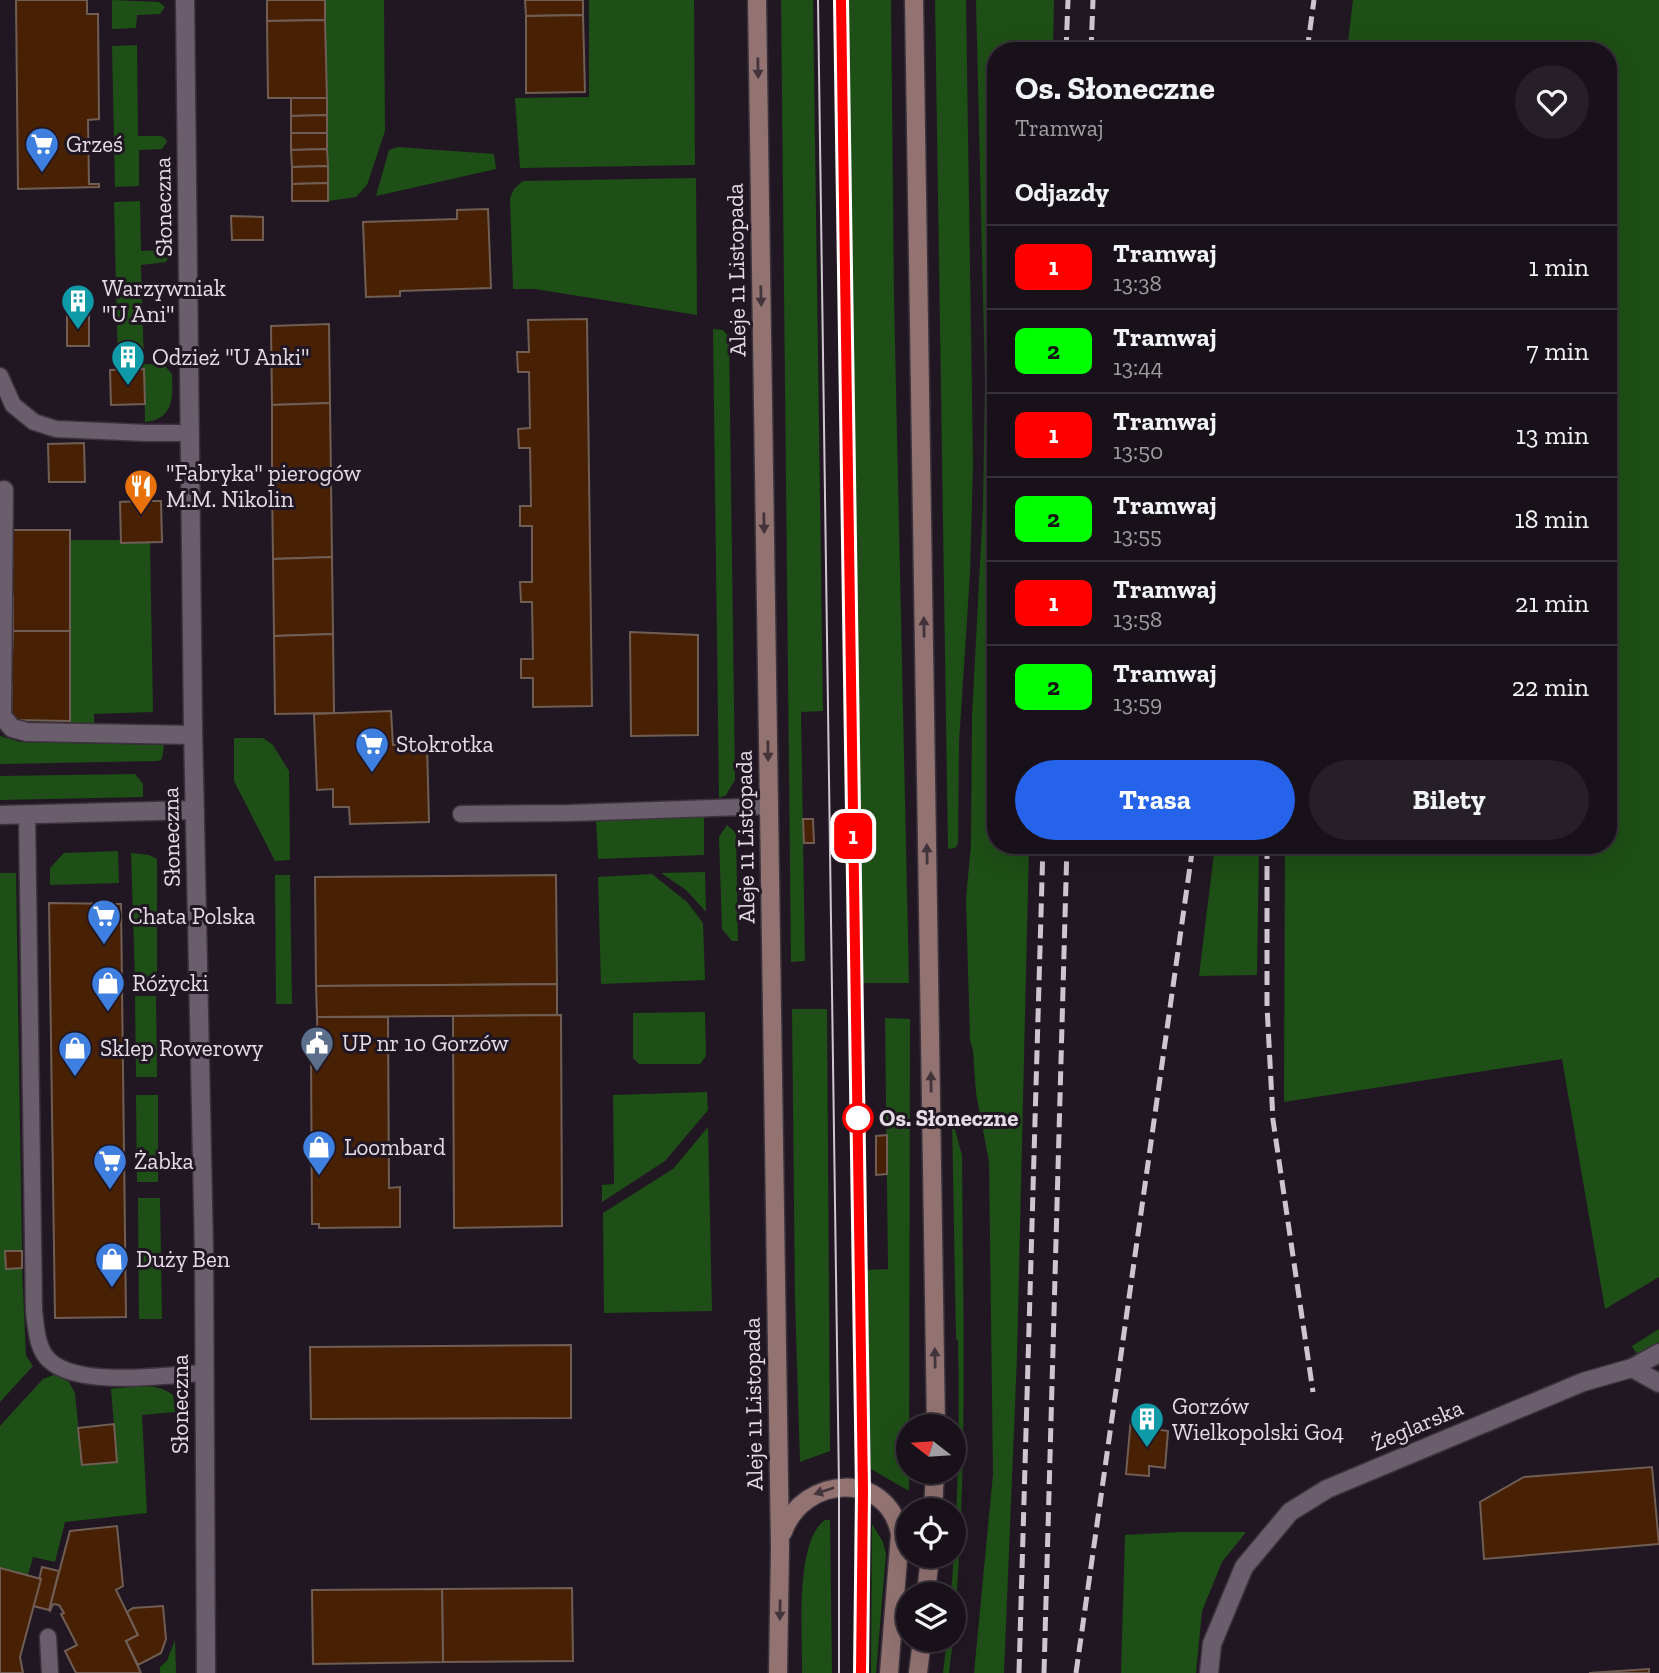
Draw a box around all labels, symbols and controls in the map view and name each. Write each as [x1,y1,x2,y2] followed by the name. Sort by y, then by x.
[752,57,764,79] one-way arrow
[1515,65,1589,139] button: heart
[1015,68,1215,107] text: Os. Słoneczne
[1015,114,1104,142] text: Tramwaj
[23,125,61,174] supermarket icon: Grześ
[66,130,123,158] place label: Grześ
[148,157,178,257] street label: Słoneczna
[1015,176,1109,208] text: Odjazdy
[720,183,752,357] street label: Aleje 11 Listopada
[1113,237,1217,269] text: Tramwaj
[1528,251,1589,283] text: 1 min
[1049,252,1058,281] text: 1
[1113,269,1162,297] text: 13:38
[102,274,226,328] place label: Warzywniak "U Ani"
[59,282,97,331] building icon: Warzywniak "U Ani"
[755,285,767,307] one-way arrow
[1113,321,1217,353] text: Tramwaj
[1526,335,1589,367] text: 7 min
[1047,336,1060,365] text: 2
[109,338,147,387] building icon: Odzież "U Anki"
[152,343,310,371] place label: Odzież "U Anki"
[1113,353,1163,381] text: 13:44
[1113,405,1217,437] text: Tramwaj
[1516,419,1589,451] text: 13 min
[1049,420,1058,449] text: 1
[1113,437,1163,465] text: 13:50
[166,459,362,513] place label: "Fabryka" pierogów M.M. Nikolin
[122,467,160,516] restaurant icon: "Fabryka" pierogów M.M. Nikolin
[1113,489,1217,521] text: Tramwaj
[1514,503,1589,535] text: 18 min
[1047,504,1060,533] text: 2
[758,512,770,534] one-way arrow
[1113,521,1162,549] text: 13:55
[1113,573,1217,605] text: Tramwaj
[1515,587,1589,619] text: 21 min
[1049,588,1058,617] text: 1
[1113,605,1162,633] text: 13:58
[918,615,929,637] one-way arrow
[1113,657,1217,689] text: Tramwaj
[1512,671,1589,703] text: 22 min
[1047,672,1060,701] text: 2
[1113,689,1162,717] text: 13:59
[353,725,391,774] supermarket icon: Stokrotka
[396,730,494,758] place label: Stokrotka
[762,740,773,762] one-way arrow
[729,750,761,924] street label: Aleje 11 Listopada
[1015,760,1295,840] button: Trasa
[1309,760,1589,840] button: Bilety
[156,787,186,887] street label: Słoneczna
[830,813,876,859] line badge: 1
[848,821,858,850] text: 1
[921,843,933,865] one-way arrow
[85,897,123,946] supermarket icon: Chata Polska
[128,902,255,930] place label: Chata Polska
[89,964,127,1013] shop icon: Różycki
[132,969,209,997] place label: Różycki
[298,1024,336,1073] public building icon: UP nr 10 Gorzów
[56,1029,94,1078] shop icon: Sklep Rowerowy
[342,1029,509,1057] place label: UP nr 10 Gorzów
[100,1034,264,1062] place label: Sklep Rowerowy
[925,1070,937,1092] one-way arrow
[843,1103,873,1133] marker: Os. Słoneczne
[879,1104,1018,1132] place label: Os. Słoneczne
[300,1128,338,1177] shop icon: Loombard
[344,1133,446,1161] place label: Loombard
[91,1142,129,1191] supermarket icon: Żabka
[134,1147,194,1175] place label: Żabka
[93,1240,131,1289] shop icon: Duży Ben
[136,1245,230,1273] place label: Duży Ben
[737,1317,769,1491] street label: Aleje 11 Listopada
[929,1347,941,1369] one-way arrow
[166,1354,194,1454] street label: Słoneczna
[1172,1392,1344,1446] place label: Gorzów Wielkopolski Go4
[1367,1393,1467,1457] street label: Żeglarska
[1128,1400,1166,1449] building icon: Gorzów Wielkopolski Go4
[896,1414,966,1484] north arrow
[896,1414,966,1652] map controls
[814,1486,835,1497] one-way arrow
[896,1498,966,1568] button: locate
[896,1582,966,1652] button: layers
[774,1600,785,1622] one-way arrow

